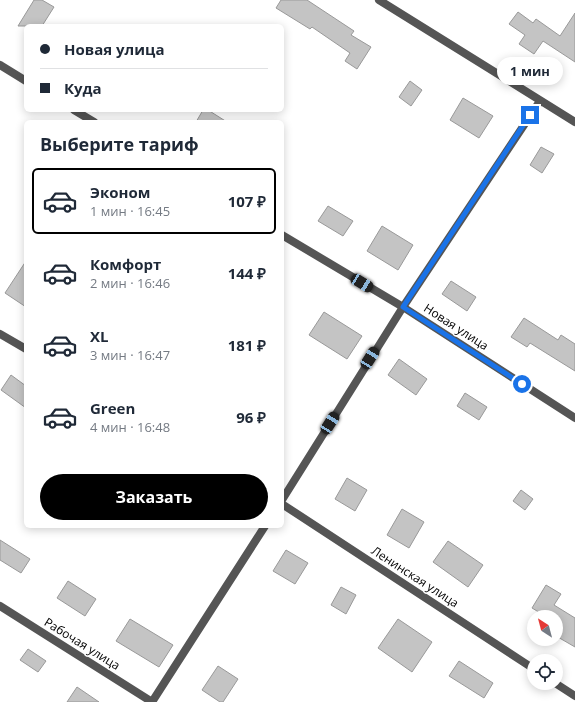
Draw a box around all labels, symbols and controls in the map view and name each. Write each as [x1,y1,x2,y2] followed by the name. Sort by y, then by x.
[64,39,164,59] text: Новая улица
[497,57,563,85] callout: 1 мин
[510,62,550,80] text: 1 мин
[64,78,102,98] text: Куда
[521,106,539,124] route end
[40,132,199,156] text: Выберите тариф
[90,182,150,202] text: Эконом
[42,183,78,219] icon: car
[228,191,266,211] text: 107 ₽
[90,202,170,220] text: 1 мин · 16:45
[90,254,161,274] text: Комфорт
[42,255,78,291] icon: car
[228,263,266,283] text: 144 ₽
[349,272,375,294] car
[90,274,170,292] text: 2 мин · 16:46
[421,299,492,354] street label: Новая улица
[90,326,108,346] text: XL
[42,327,78,363] icon: car
[228,335,266,355] text: 181 ₽
[359,345,381,371] car
[90,346,170,364] text: 3 мин · 16:47
[513,375,531,393] route start
[90,398,135,418] text: Green
[42,399,78,435] icon: car
[236,407,266,427] text: 96 ₽
[319,410,341,436] car
[90,418,170,436] text: 4 мин · 16:48
[40,474,268,520] button: Заказать
[368,542,462,611] street label: Ленинская улица
[527,610,563,646] north arrow
[527,610,563,690] map controls
[41,613,124,674] street label: Рабочая улица
[527,654,563,690] button: locate

